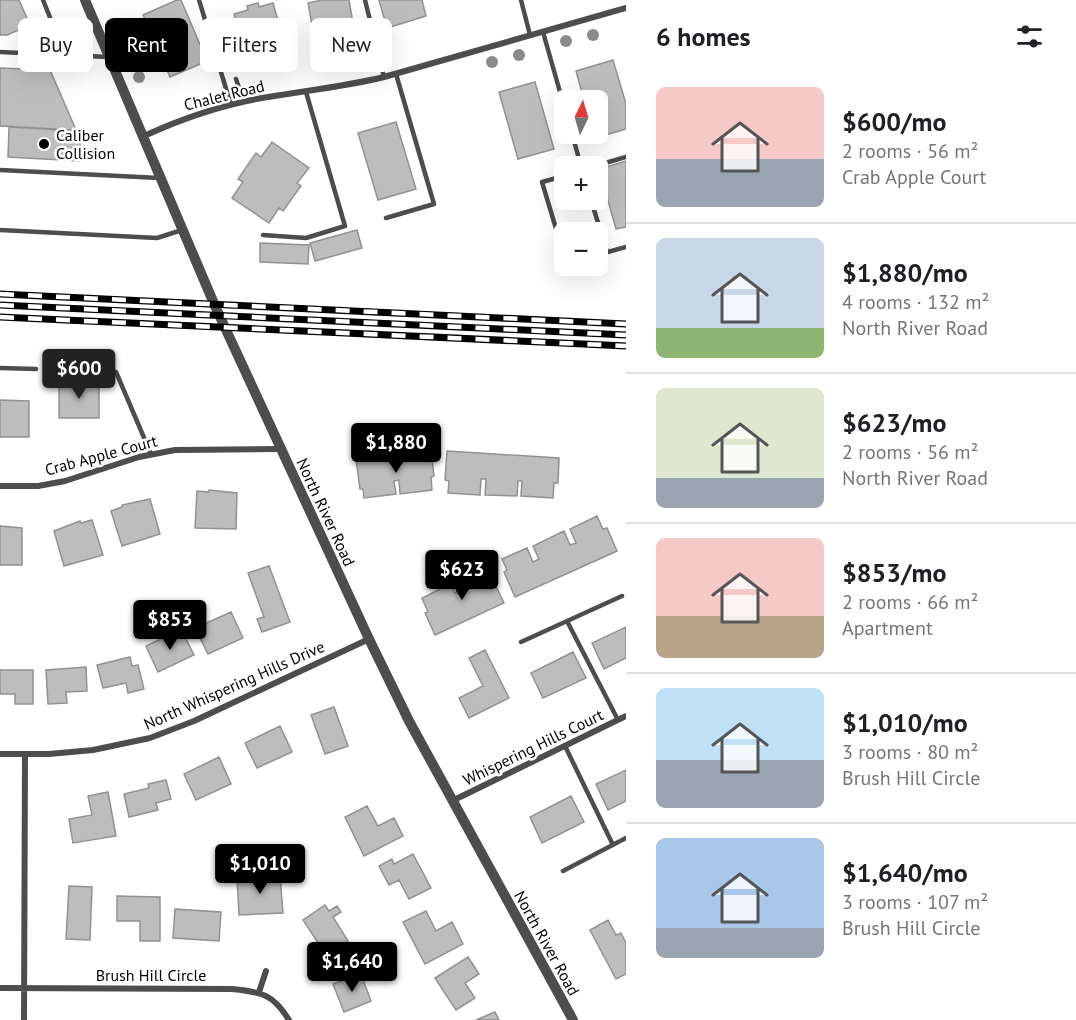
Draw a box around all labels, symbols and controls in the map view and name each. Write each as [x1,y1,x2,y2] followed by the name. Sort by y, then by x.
[18,18,93,72] chip: Buy
[105,18,188,72] chip: Rent
[200,18,298,72] chip: Filters
[310,18,392,72] chip: New
[656,20,751,53] text: 6 homes
[1013,20,1046,53] icon: filters
[182,75,266,115] street label: Chalet Road
[554,90,608,144] north arrow
[554,90,608,276] map controls
[842,105,946,138] text: $600/mo
[704,111,776,183] icon: home
[56,125,115,163] place label: Caliber Collision
[37,137,51,151] marker: Caliber Collision
[842,138,978,164] text: 2 rooms · 56 m²
[554,156,608,210] button: +
[842,164,986,190] text: Crab Apple Court
[554,222,608,276] button: −
[842,256,968,289] text: $1,880/mo
[704,262,776,334] icon: home
[842,289,989,315] text: 4 rooms · 132 m²
[842,315,988,341] text: North River Road
[43,349,115,400] pin: $600
[56,355,102,381] text: $600
[842,406,946,439] text: $623/mo
[704,412,776,484] icon: home
[347,423,445,474] pin: $1,880
[365,429,427,455] text: $1,880
[43,430,160,480] street label: Crab Apple Court
[842,439,978,465] text: 2 rooms · 56 m²
[292,455,360,569] street label: North River Road
[842,465,988,491] text: North River Road
[426,550,498,601] pin: $623
[439,556,485,582] text: $623
[842,556,946,589] text: $853/mo
[704,562,776,634] icon: home
[842,589,978,615] text: 2 rooms · 66 m²
[134,600,206,651] pin: $853
[147,606,193,632] text: $853
[842,615,933,641] text: Apartment
[140,636,328,734] street label: North Whispering Hills Drive
[460,704,607,790] street label: Whispering Hills Court
[842,706,968,739] text: $1,010/mo
[704,712,776,784] icon: home
[842,739,978,765] text: 3 rooms · 80 m²
[842,765,980,791] text: Brush Hill Circle
[211,844,309,895] pin: $1,010
[229,850,291,876] text: $1,010
[842,856,968,889] text: $1,640/mo
[704,862,776,934] icon: home
[510,887,584,999] street label: North River Road
[842,889,988,915] text: 3 rooms · 107 m²
[842,915,980,941] text: Brush Hill Circle
[303,942,401,993] pin: $1,640
[321,948,383,974] text: $1,640
[96,965,206,985] street label: Brush Hill Circle

